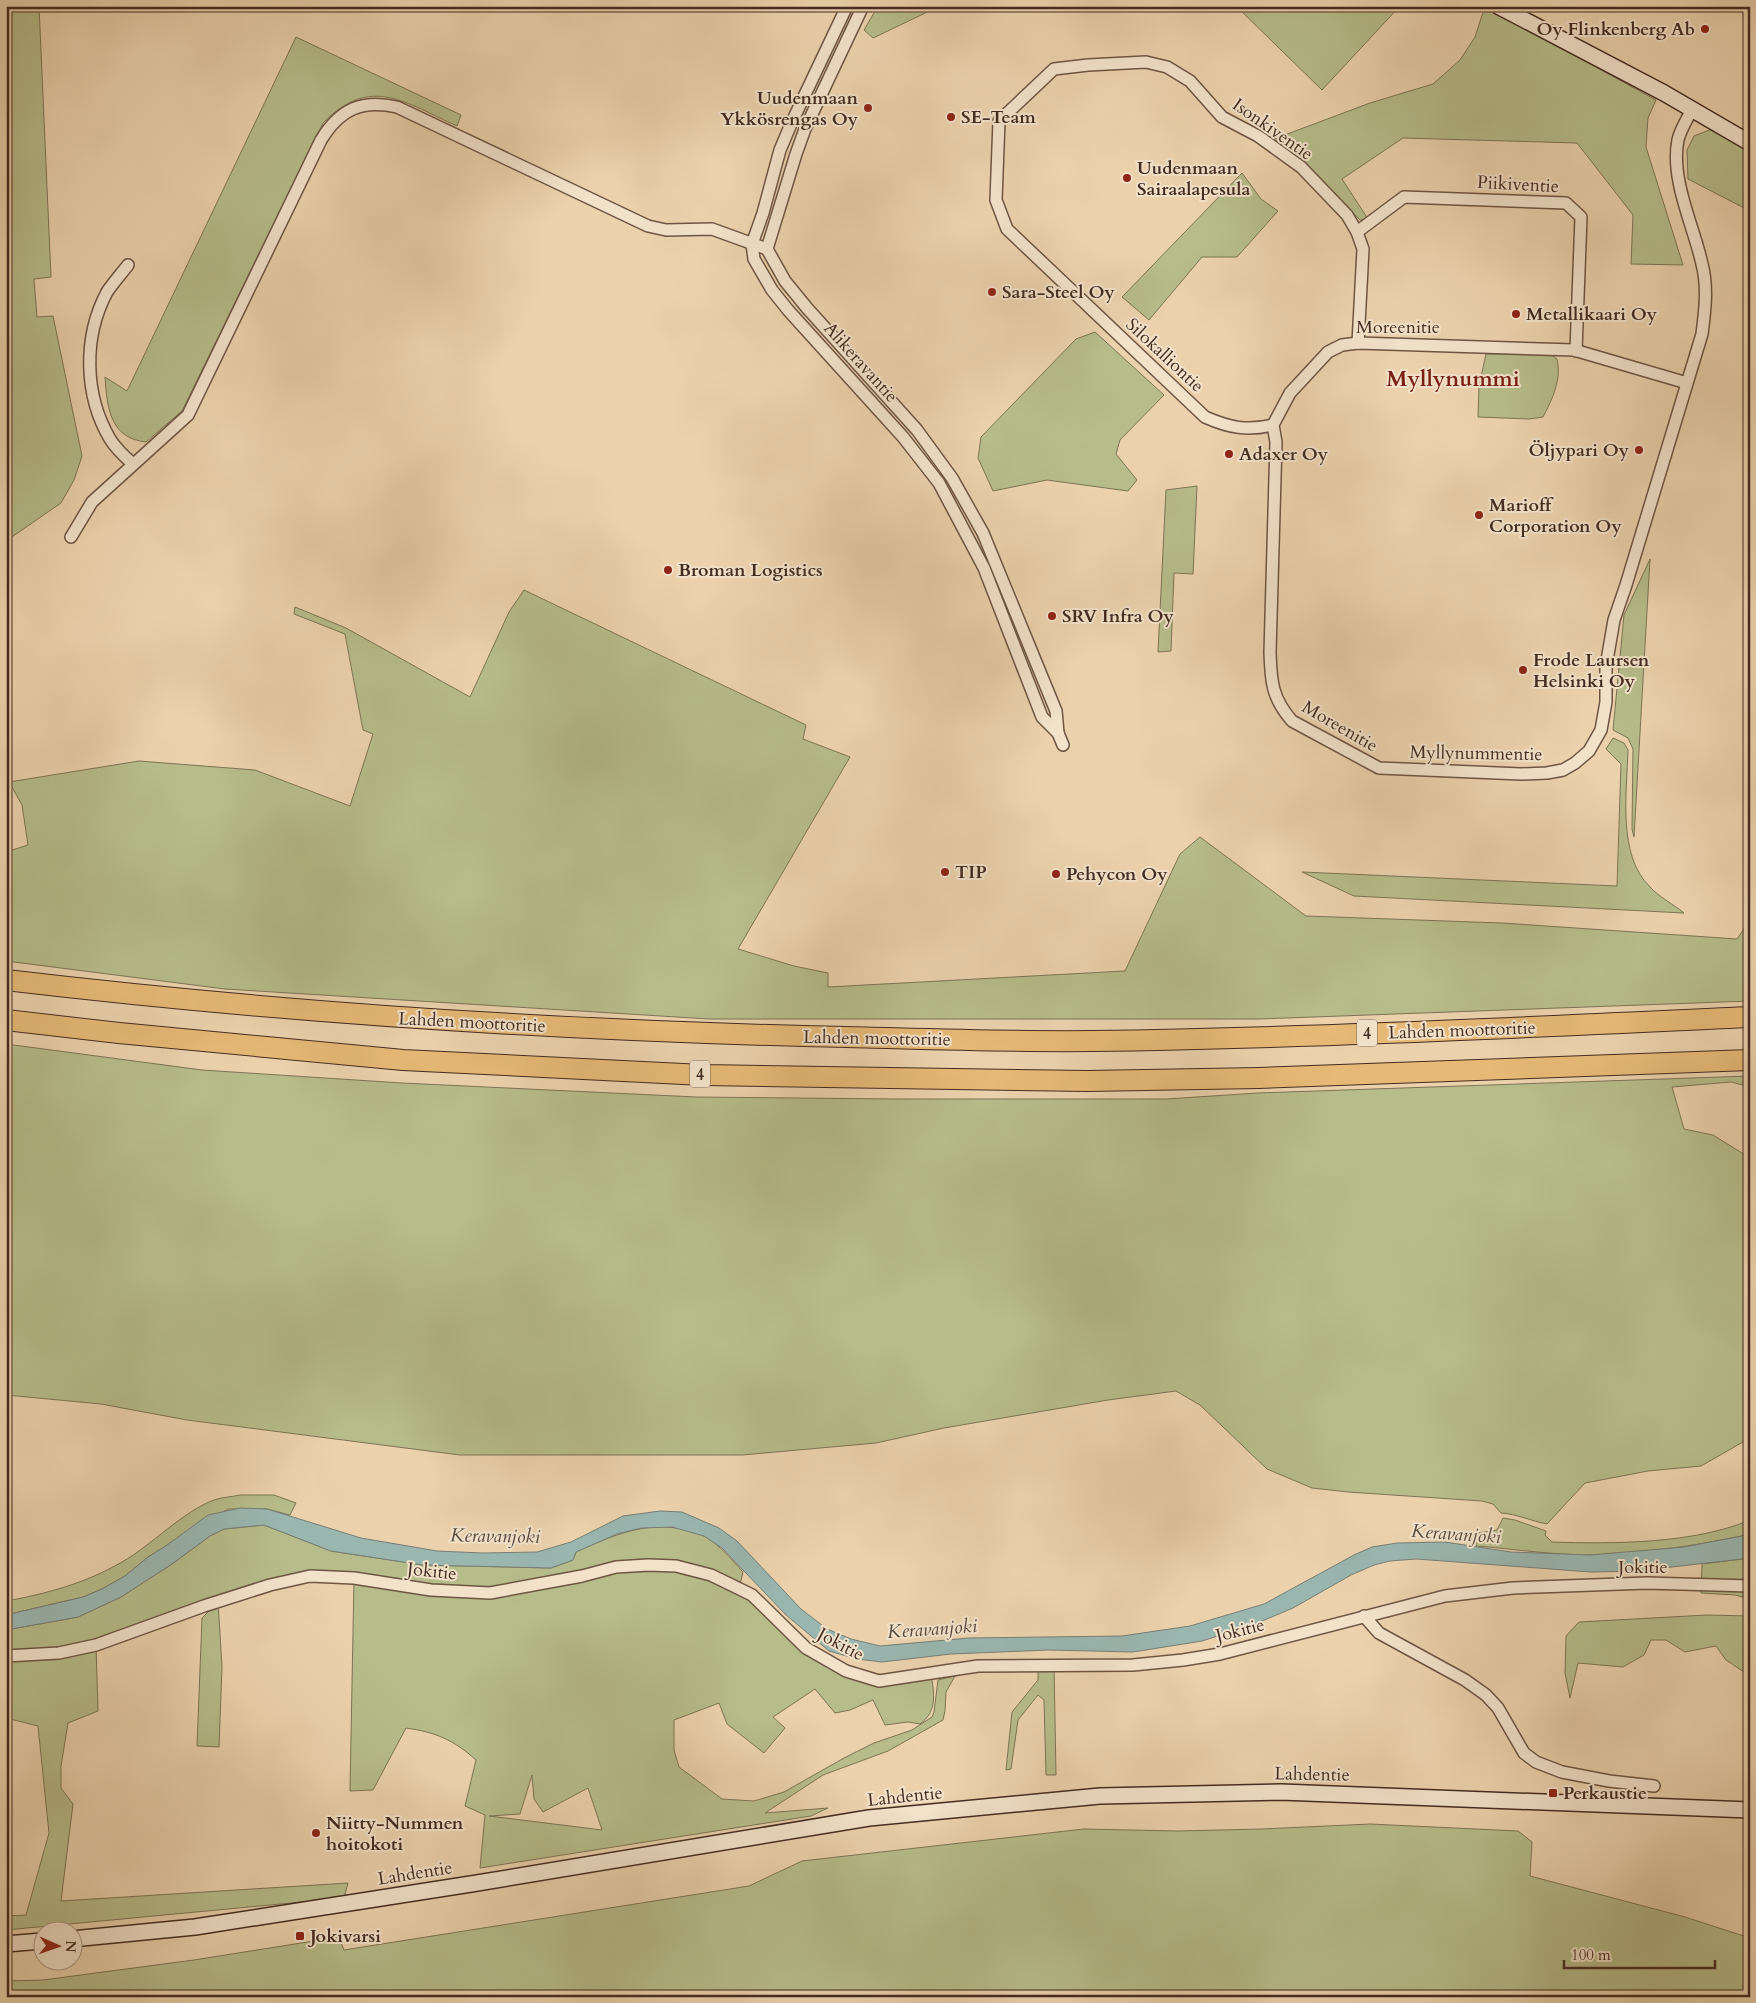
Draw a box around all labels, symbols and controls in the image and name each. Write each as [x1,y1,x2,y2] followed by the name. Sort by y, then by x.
[1536,17,1695,42] place label: Oy Flinkenberg Ab
[1699,23,1711,35] marker: Oy Flinkenberg Ab
[720,86,859,132] place label: Uudenmaan Ykkösrengas Oy
[1227,92,1318,166] street label: Isonkiventie
[862,102,874,114] marker: Uudenmaan Ykkösrengas Oy
[961,105,1036,130] place label: SE-Team
[945,111,957,123] marker: SE-Team
[1137,156,1251,202] place label: Uudenmaan Sairaalapesula
[1476,170,1560,199] street label: Piikiventie
[1121,172,1133,184] marker: Uudenmaan Sairaalapesula
[1002,280,1115,305] place label: Sara-Steel Oy
[986,286,998,298] marker: Sara-Steel Oy
[1526,302,1658,327] place label: Metallikaari Oy
[1510,308,1522,320] marker: Metallikaari Oy
[1120,312,1209,398] street label: Silokalliontie
[1356,315,1440,340] street label: Moreenitie
[818,317,904,408] street label: Alikeravantie
[1386,364,1520,394] district label: Myllynummi
[1528,438,1630,463] place label: Öljypari Oy
[1239,442,1329,467] place label: Adaxer Oy
[1633,444,1645,456] marker: Öljypari Oy
[1223,448,1235,460] marker: Adaxer Oy
[1489,493,1622,539] place label: Marioff Corporation Oy
[1473,509,1485,521] marker: Marioff Corporation Oy
[678,558,823,583] place label: Broman Logistics
[662,564,674,576] marker: Broman Logistics
[1062,604,1175,629] place label: SRV Infra Oy
[1046,610,1058,622] marker: SRV Infra Oy
[1533,648,1650,694] place label: Frode Laursen Helsinki Oy
[1517,664,1529,676] marker: Frode Laursen Helsinki Oy
[1297,695,1382,758] street label: Moreenitie
[1409,740,1543,767] street label: Myllynummentie
[955,860,987,885] place label: TIP
[1066,862,1168,887] place label: Pehycon Oy
[939,866,951,878] marker: TIP
[1050,868,1062,880] marker: Pehycon Oy
[398,1006,546,1039] street label: Lahden moottoritie
[1388,1015,1536,1046] street label: Lahden moottoritie
[1357,1020,1377,1046] road number: 4
[803,1025,951,1052] street label: Lahden moottoritie
[690,1060,710,1088] road number: 4
[1410,1518,1503,1550] water label: Keravanjoki
[450,1522,541,1550] water label: Keravanjoki
[1615,1555,1668,1580] street label: Jokitie
[403,1556,458,1587] street label: Jokitie
[1210,1612,1267,1649] street label: Jokitie
[886,1613,979,1645] water label: Keravanjoki
[810,1620,868,1667] street label: Jokitie
[1274,1761,1350,1788] street label: Lahdentie
[866,1780,944,1813] street label: Lahdentie
[1563,1781,1647,1806] place label: Perkaustie
[1547,1787,1559,1799] marker: Perkaustie
[326,1811,464,1857] place label: Niitty-Nummen hoitokoti
[310,1827,322,1839] marker: Niitty-Nummen hoitokoti
[376,1855,454,1892] street label: Lahdentie
[32,1920,82,1970] north arrow
[307,1924,381,1949] place label: Jokivarsi
[294,1930,306,1942] marker: Jokivarsi
[1564,1938,1715,1970] scale bar
[61,1940,80,1953] text: N
[1571,1945,1611,1965] text: 100 m

